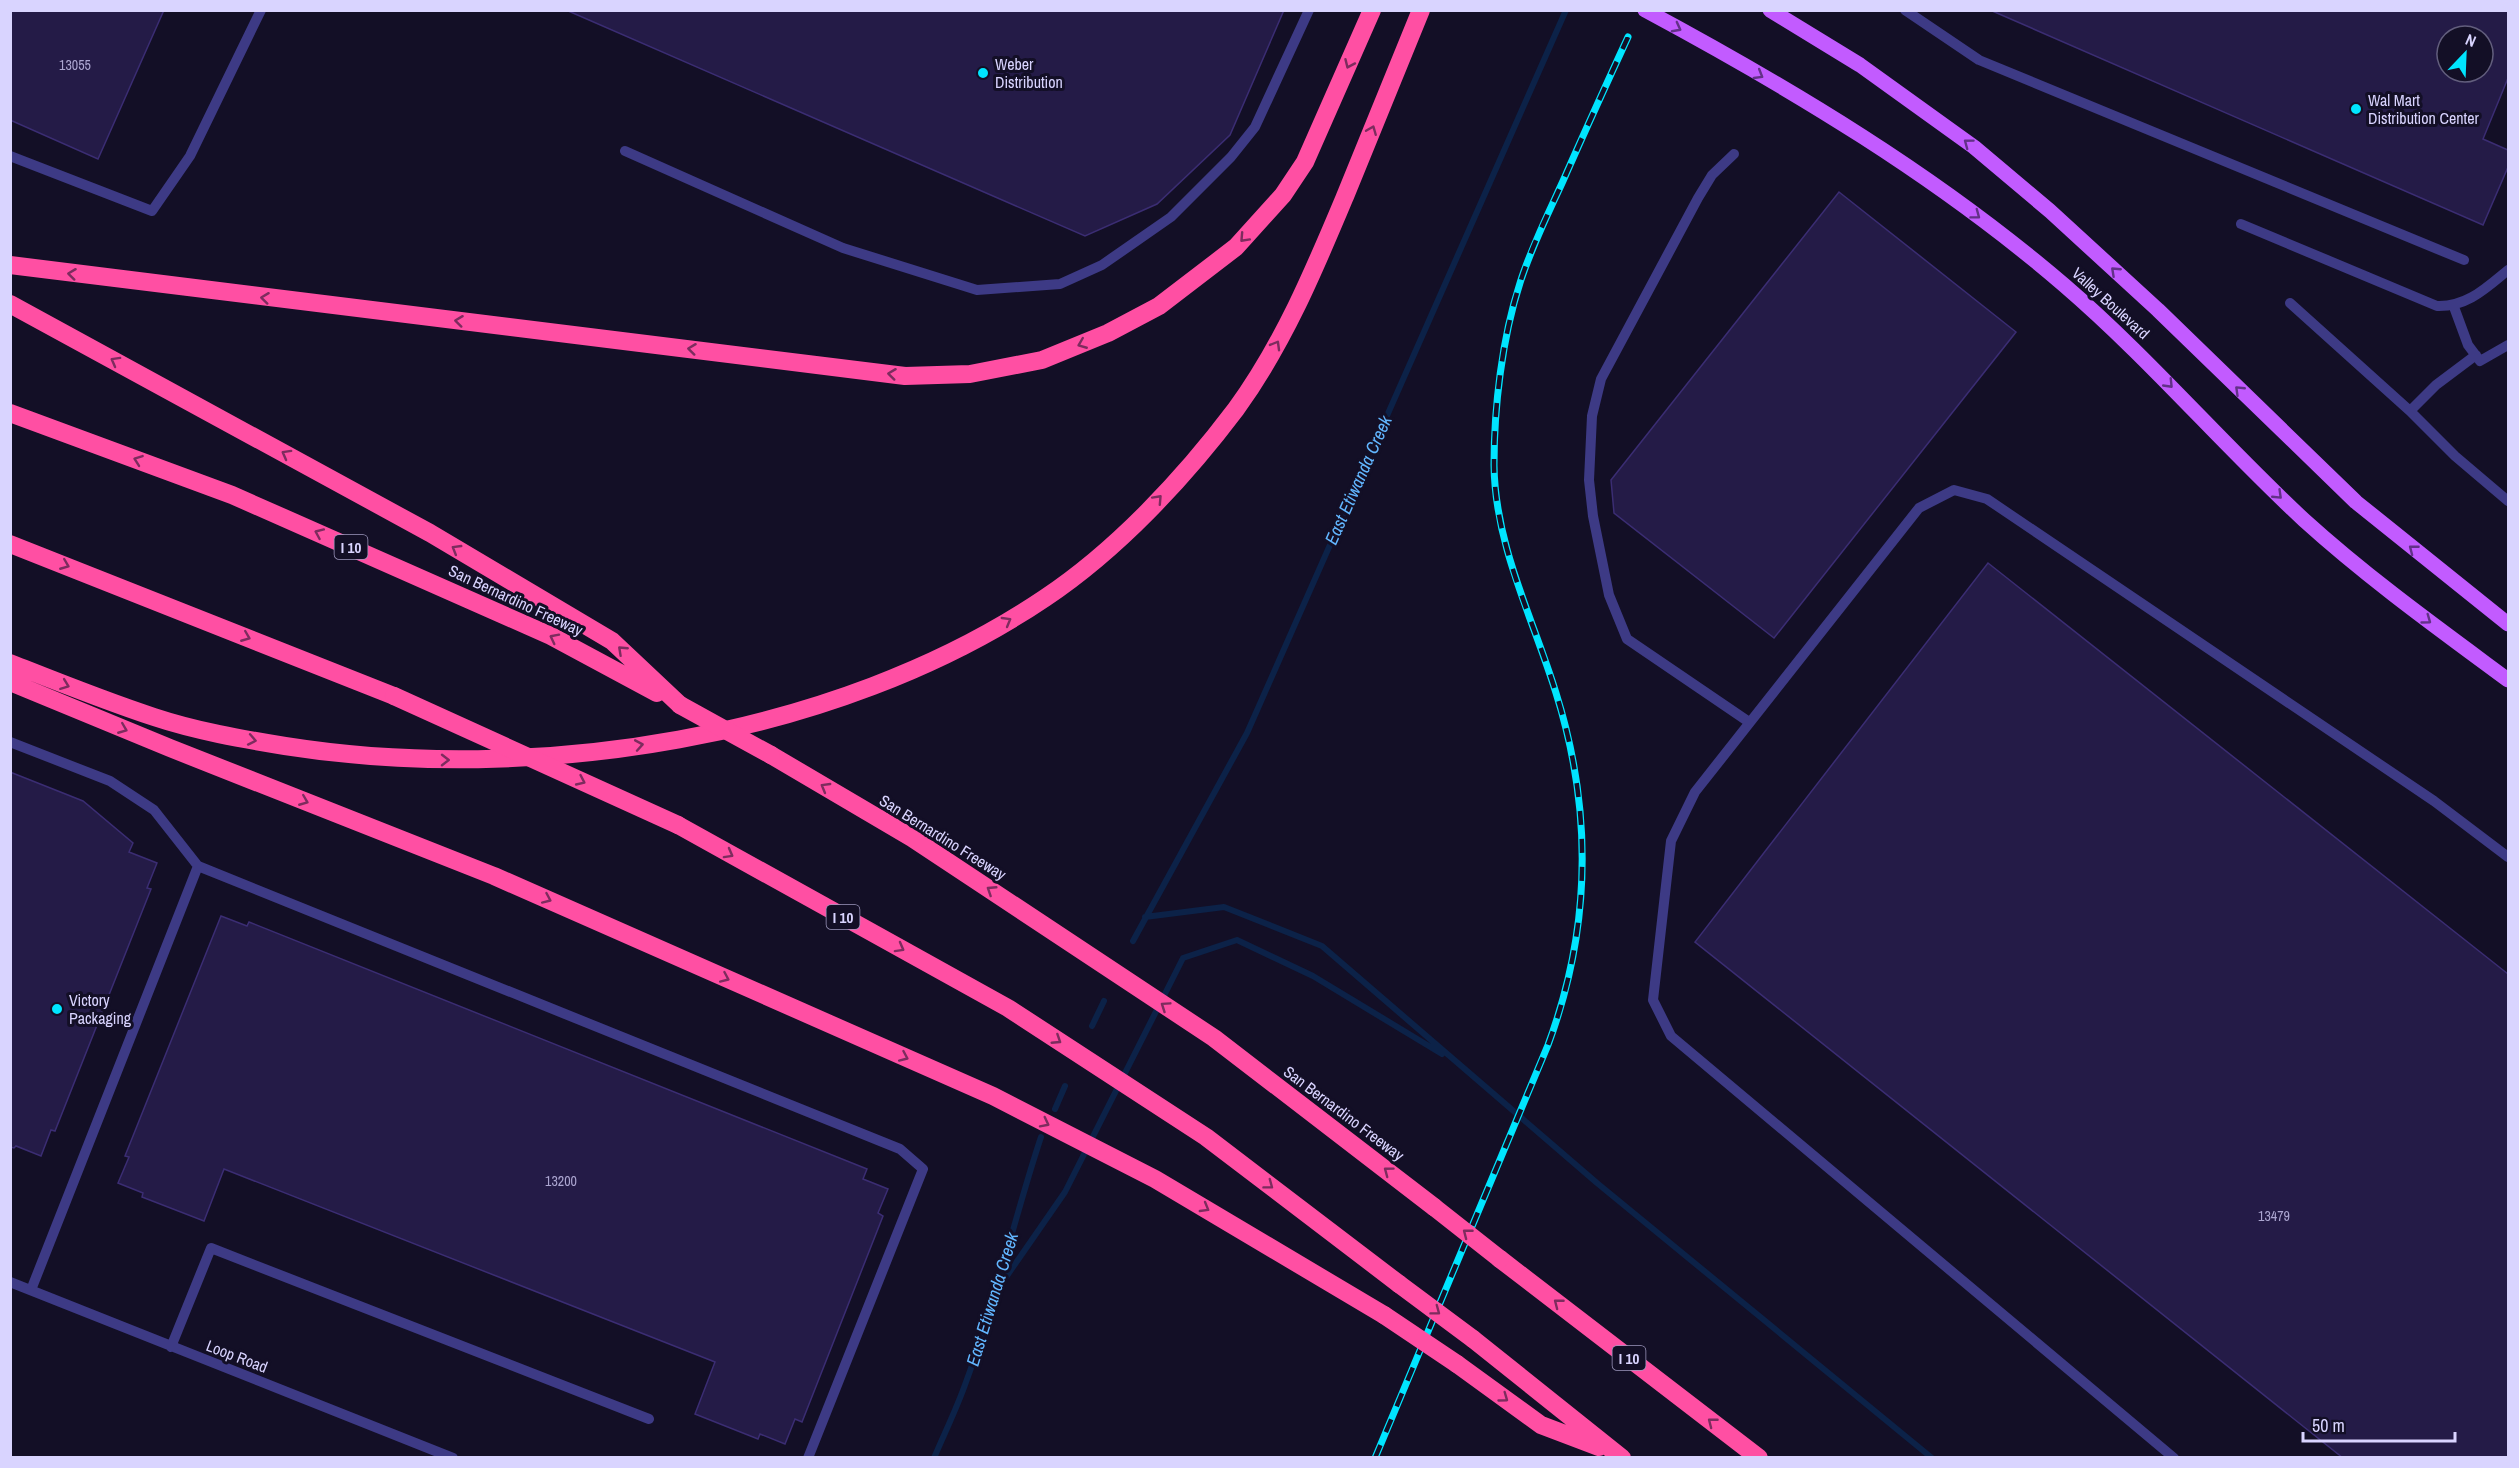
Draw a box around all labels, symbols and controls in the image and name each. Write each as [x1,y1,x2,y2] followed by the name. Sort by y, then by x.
[1671,21,1681,32] one-way arrow
[2435,24,2495,84] north arrow
[2462,28,2480,52] text: N
[995,53,1063,93] place label: Weber Distribution
[59,56,91,74] house number: 13055
[1344,58,1356,69] one-way arrow
[976,66,990,80] marker: Weber Distribution
[1753,67,1763,79] one-way arrow
[2368,89,2479,129] place label: Wal Mart Distribution Center
[2349,102,2363,116] marker: Wal Mart Distribution Center
[1365,125,1377,136] one-way arrow
[1963,139,1974,150] one-way arrow
[1969,207,1980,218] one-way arrow
[1240,231,1251,242] one-way arrow
[2067,262,2155,344] street label: Valley Boulevard
[2111,267,2122,278] one-way arrow
[67,268,76,281] one-way arrow
[261,292,270,304] one-way arrow
[454,316,464,328] one-way arrow
[1077,336,1088,349] one-way arrow
[1269,340,1280,351] one-way arrow
[687,343,696,356] one-way arrow
[111,357,121,368] one-way arrow
[887,368,896,381] one-way arrow
[2161,376,2172,387] one-way arrow
[2235,386,2246,397] one-way arrow
[1318,411,1398,548] water label: East Etiwanda Creek
[282,450,292,461] one-way arrow
[133,455,144,468] one-way arrow
[2271,487,2282,498] one-way arrow
[1151,495,1162,506] one-way arrow
[314,528,325,540] one-way arrow
[334,535,368,559] road number: I 10
[452,544,462,556] one-way arrow
[2408,546,2419,557] one-way arrow
[59,558,70,571] one-way arrow
[445,559,587,641] street label: San Bernardino Freeway
[2421,613,2432,624] one-way arrow
[1001,617,1011,628] one-way arrow
[240,630,251,642] one-way arrow
[550,634,561,645] one-way arrow
[619,647,630,658] one-way arrow
[59,677,70,690] one-way arrow
[117,722,128,734] one-way arrow
[246,733,256,746] one-way arrow
[634,739,644,752] one-way arrow
[441,754,450,766] one-way arrow
[574,774,585,786] one-way arrow
[821,783,831,795] one-way arrow
[875,789,1011,885] street label: San Bernardino Freeway
[298,794,309,806] one-way arrow
[723,847,733,858] one-way arrow
[987,886,998,897] one-way arrow
[541,892,552,904] one-way arrow
[826,905,860,929] road number: I 10
[893,941,904,952] one-way arrow
[719,971,730,983] one-way arrow
[69,989,132,1029] place label: Victory Packaging
[50,1002,64,1016] marker: Victory Packaging
[1161,1002,1172,1013] one-way arrow
[1051,1032,1061,1044] one-way arrow
[897,1050,908,1062] one-way arrow
[1279,1060,1409,1166] street label: San Bernardino Freeway
[1038,1115,1049,1127] one-way arrow
[1383,1167,1394,1178] one-way arrow
[545,1172,577,1190] house number: 13200
[1263,1178,1274,1189] one-way arrow
[1199,1201,1209,1213] one-way arrow
[2258,1207,2290,1225] house number: 13479
[960,1228,1024,1369] water label: East Etiwanda Creek
[1463,1229,1474,1240] one-way arrow
[1553,1299,1564,1310] one-way arrow
[1429,1304,1440,1315] one-way arrow
[203,1334,271,1378] street label: Loop Road
[1612,1346,1646,1370] road number: I 10
[1497,1391,1508,1402] one-way arrow
[2303,1405,2454,1443] scale bar
[2312,1413,2345,1438] text: 50 m
[1708,1418,1719,1429] one-way arrow

